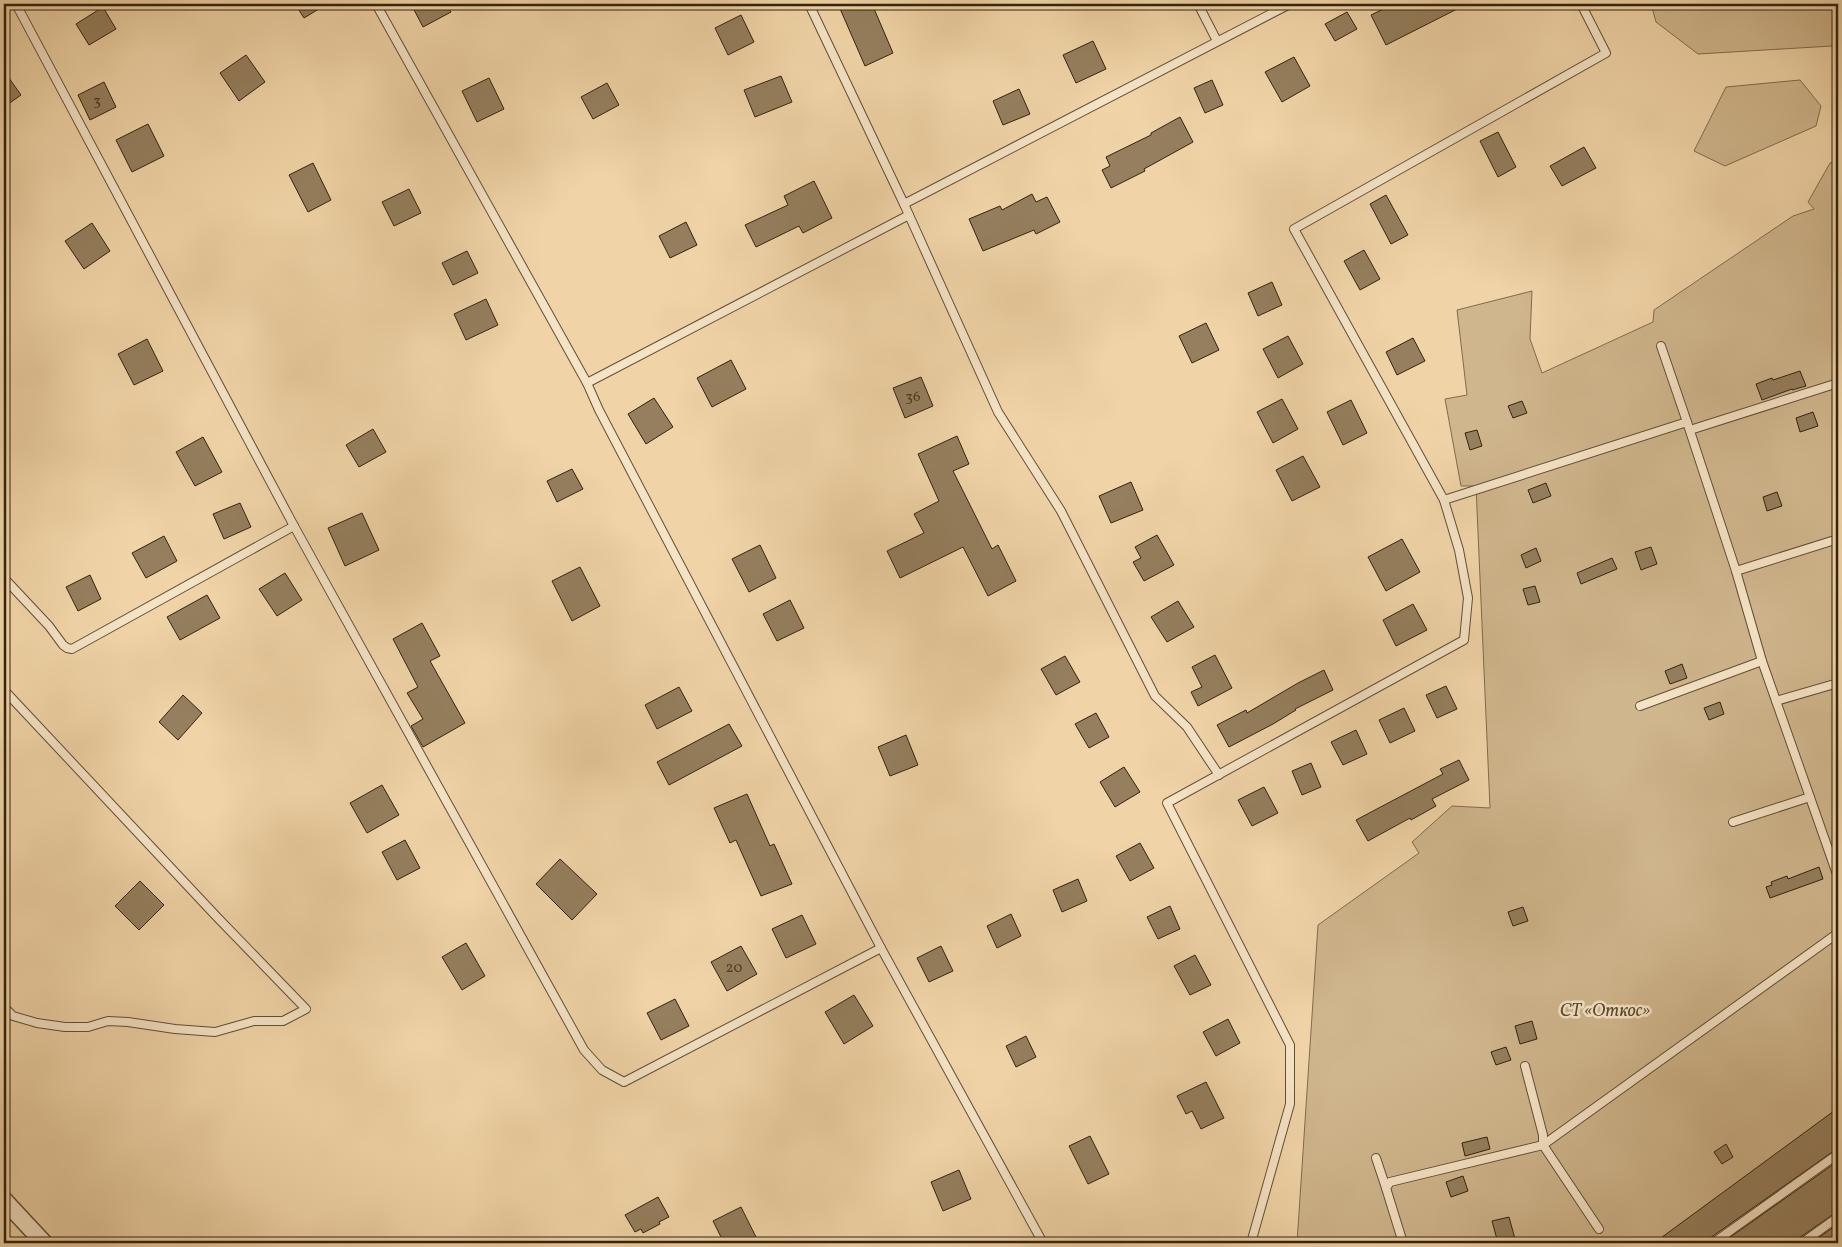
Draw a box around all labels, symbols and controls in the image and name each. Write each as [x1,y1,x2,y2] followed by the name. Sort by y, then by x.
[93,91,101,112] house number: 3
[905,387,921,408] house number: 36
[726,958,742,979] house number: 20
[1560,999,1650,1024] park label: СТ «Откос»

